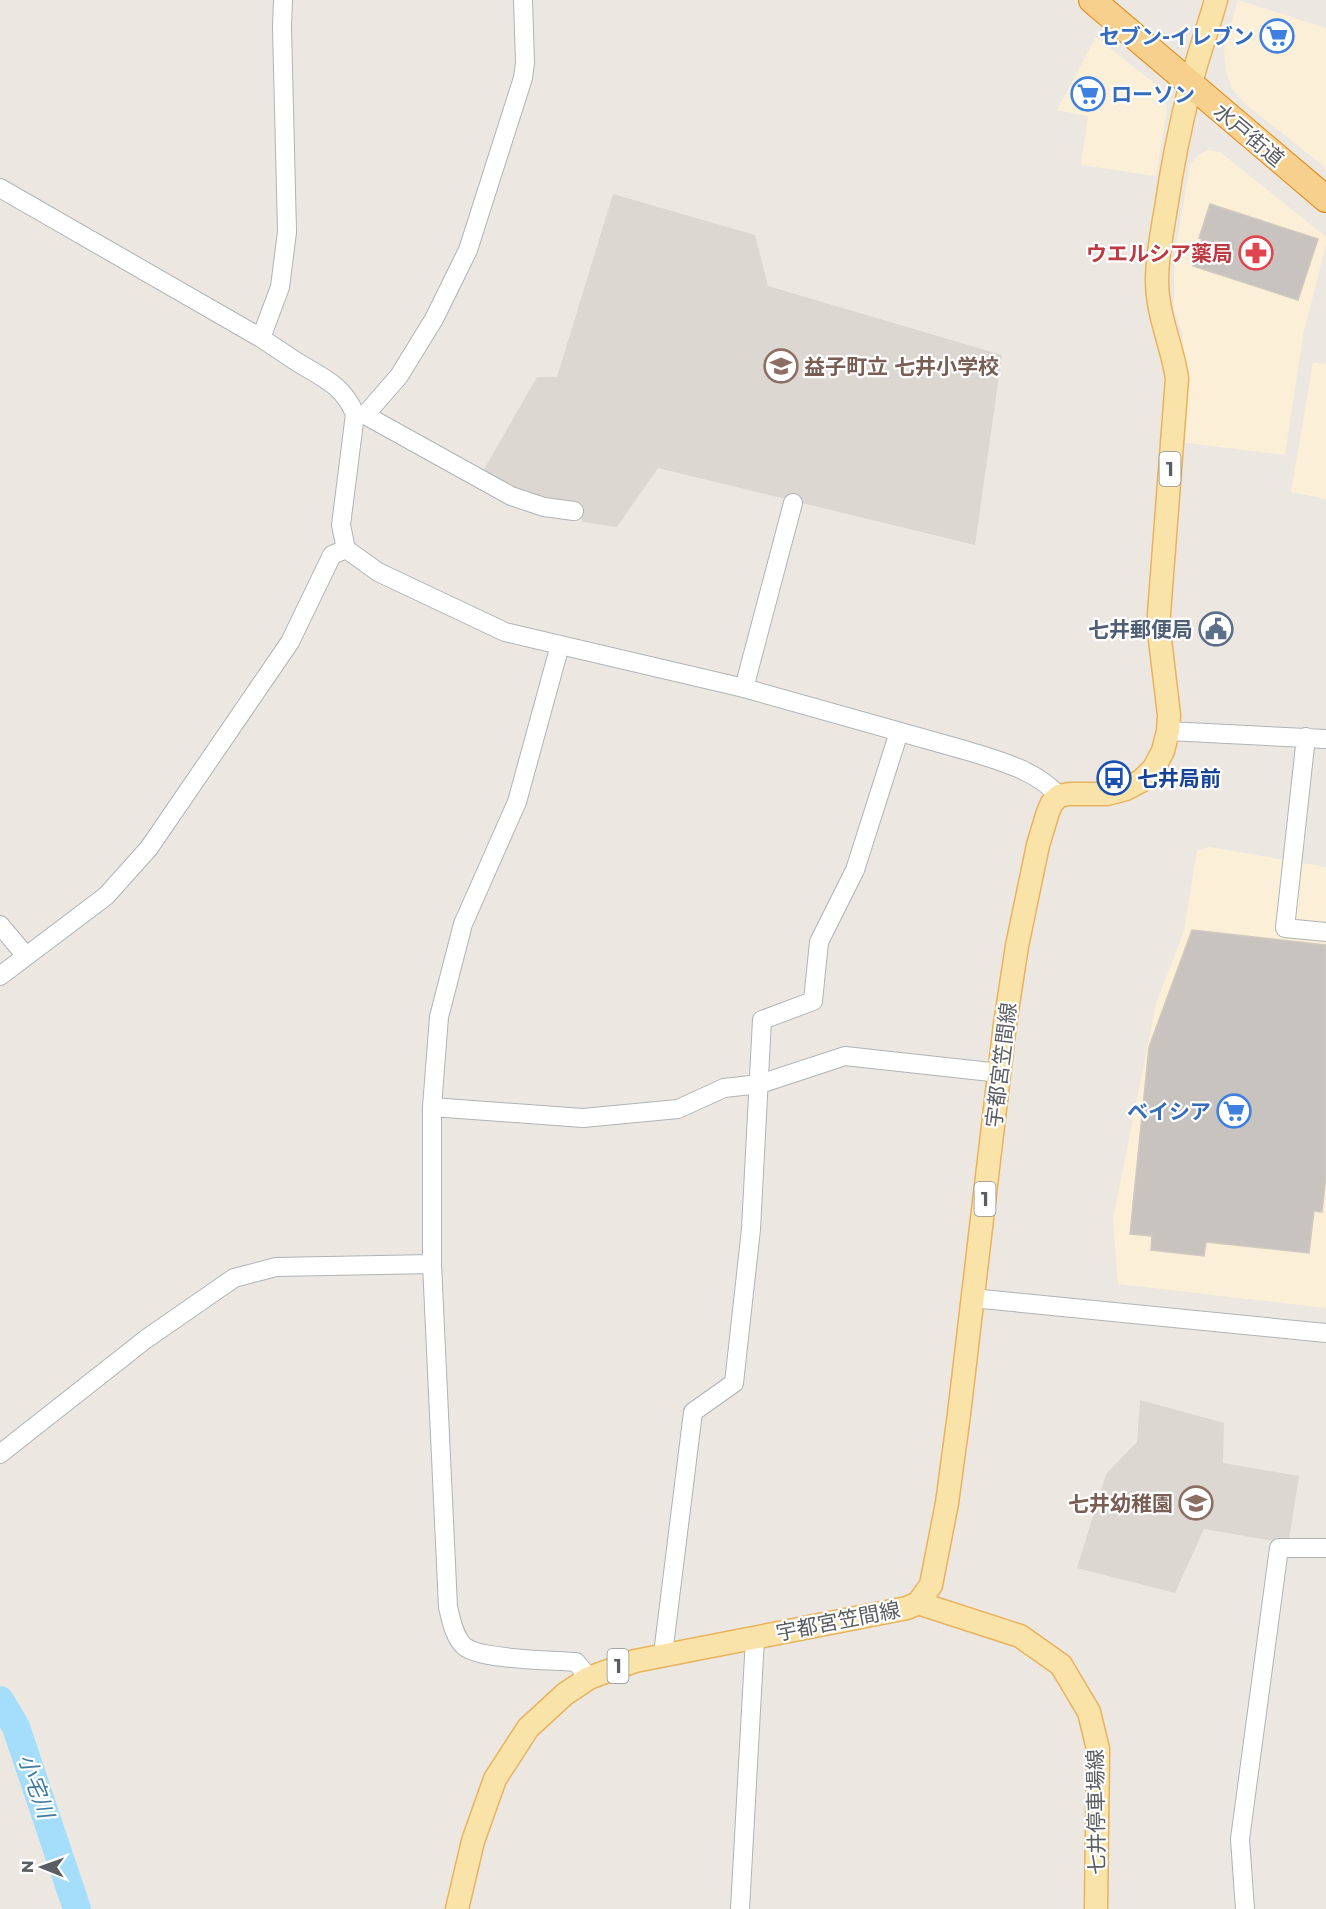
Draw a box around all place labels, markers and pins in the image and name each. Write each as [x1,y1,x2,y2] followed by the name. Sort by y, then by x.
[1259,18,1295,54] supermarket icon: セブン-イレブン
[1099,24,1254,49] place label: セブン-イレブン
[1070,76,1106,112] supermarket icon: ローソン
[1111,82,1195,107] place label: ローソン
[1238,235,1274,271] pharmacy icon: ウエルシア薬局
[1086,241,1233,266] place label: ウエルシア薬局
[763,348,799,384] school or university icon: 益子町立 七井小学校
[804,354,999,379] place label: 益子町立 七井小学校
[1198,611,1234,647] public building icon: 七井郵便局
[1088,617,1193,642] place label: 七井郵便局
[1096,760,1132,796] bus stop icon: 七井局前
[1137,766,1221,791] place label: 七井局前
[1216,1093,1252,1129] supermarket icon: ベイシア
[1127,1099,1211,1124] place label: ベイシア
[1178,1485,1214,1521] school or university icon: 七井幼稚園
[1068,1491,1173,1516] place label: 七井幼稚園

